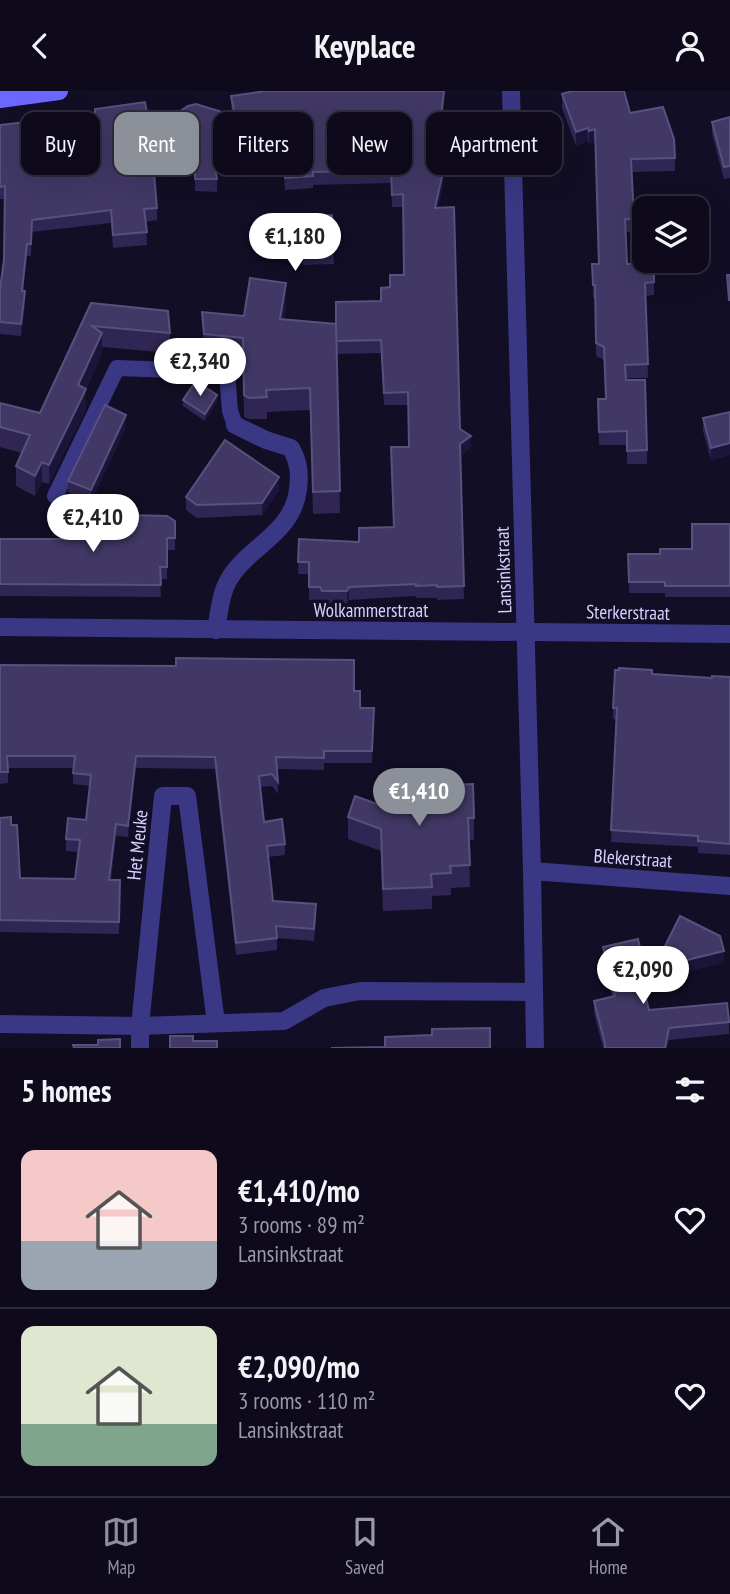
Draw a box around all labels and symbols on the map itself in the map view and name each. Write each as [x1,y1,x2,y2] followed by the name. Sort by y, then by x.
[238,213,352,273] pin: €1,180
[143,338,257,398] pin: €2,340
[36,495,150,554] pin: €2,410
[489,525,517,614] street label: Lansinkstraat
[314,598,429,622] street label: Wolkammerstraat
[586,599,671,625] street label: Sterkerstraat
[362,769,476,828] pin: €1,410
[121,809,153,881] street label: Het Meuke
[593,843,674,873] street label: Blekerstraat
[586,947,700,1006] pin: €2,090

